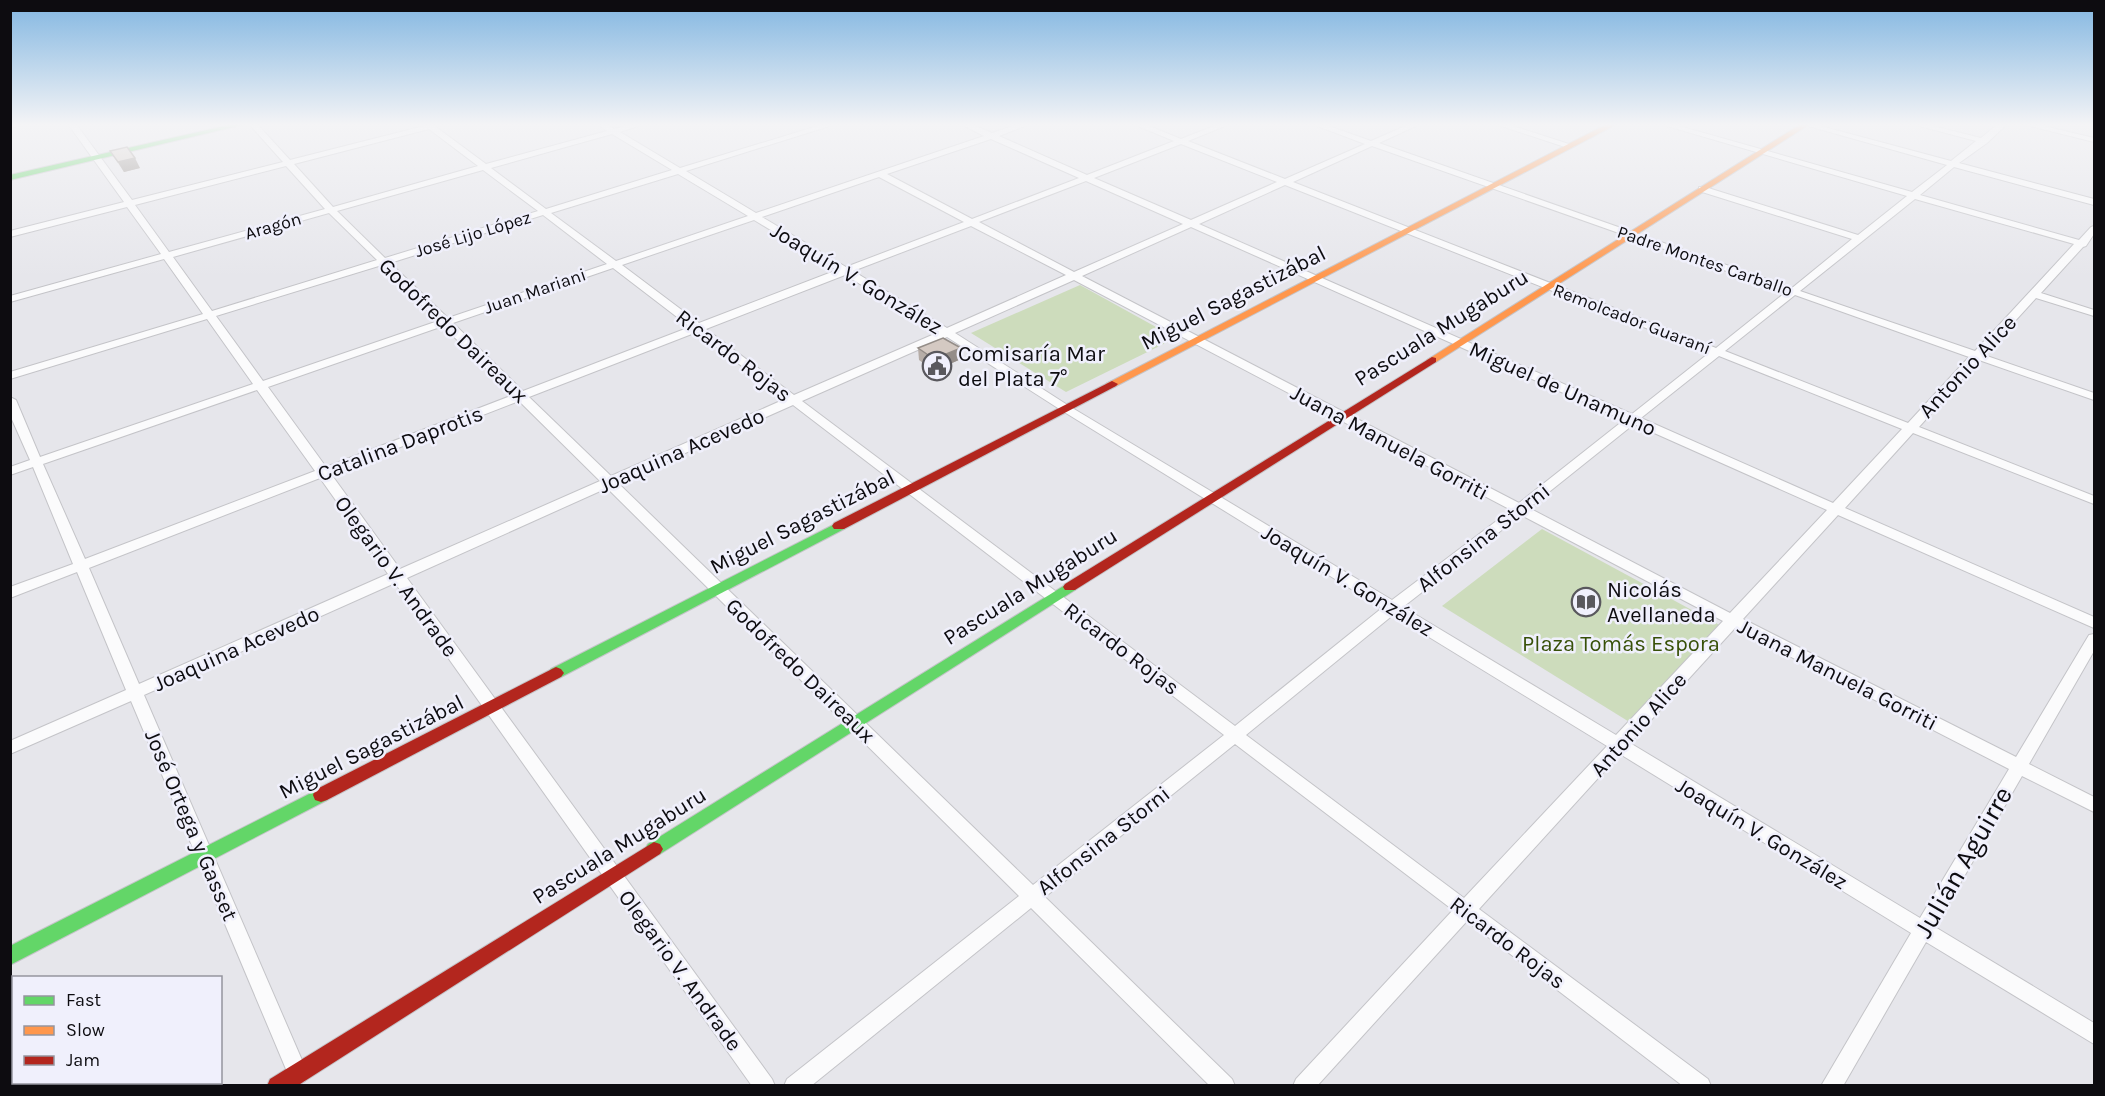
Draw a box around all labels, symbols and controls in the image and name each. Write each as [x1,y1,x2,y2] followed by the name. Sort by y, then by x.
[412,206,534,262] street label: José Lijo López
[242,207,304,245] street label: Aragón
[766,217,947,340] street label: Joaquín V. González
[1614,221,1796,301] street label: Padre Montes Carballo
[1137,240,1330,356] street label: Miguel Sagastizábal
[373,253,533,409] street label: Godofredo Daireaux
[481,263,589,319] street label: Juan Mariani
[1350,264,1533,392] street label: Pascuala Mugaburu
[1550,279,1715,360] street label: Remolcador Guaraní
[671,304,796,408] street label: Ricardo Rojas
[1913,310,2022,424] street label: Antonio Alice
[1465,336,1660,442] street label: Miguel de Unamuno
[958,341,1105,392] place label: Comisaría Mar del Plata 7°
[921,350,953,382] public building icon: Comisaría Mar del Plata 7°
[1286,380,1493,506] street label: Juana Manuela Gorriti
[314,400,487,487] street label: Catalina Daprotis
[594,403,768,499] street label: Joaquina Acevedo
[706,464,899,580] street label: Miguel Sagastizábal
[1412,478,1555,598] street label: Alfonsina Storni
[329,491,463,662] street label: Olegario V. Andrade
[1257,519,1438,642] street label: Joaquín V. González
[939,523,1122,651] street label: Pascuala Mugaburu
[1607,577,1716,628] place label: Nicolás Avellaneda
[1570,586,1602,618] library icon: Nicolás Avellaneda
[720,593,880,749] street label: Godofredo Daireaux
[1059,597,1184,701] street label: Ricardo Rojas
[149,601,323,697] street label: Joaquina Acevedo
[1733,613,1942,737] street label: Juana Manuela Gorriti
[1522,631,1720,657] park label: Plaza Tomás Espora
[1585,667,1692,782] street label: Antonio Alice
[275,689,468,805] street label: Miguel Sagastizábal
[139,726,243,925] street label: José Ortega y Gasset
[1671,772,1852,895] street label: Joaquín V. González
[1032,781,1175,901] street label: Alfonsina Storni
[1907,781,2019,943] street label: Julián Aguirre
[528,782,711,910] street label: Pascuala Mugaburu
[613,885,747,1056] street label: Olegario V. Andrade
[1445,891,1570,995] street label: Ricardo Rojas
[12,976,222,1084] legend
[66,989,101,1011] text: Fast
[66,1019,105,1041] text: Slow
[66,1049,100,1071] text: Jam

